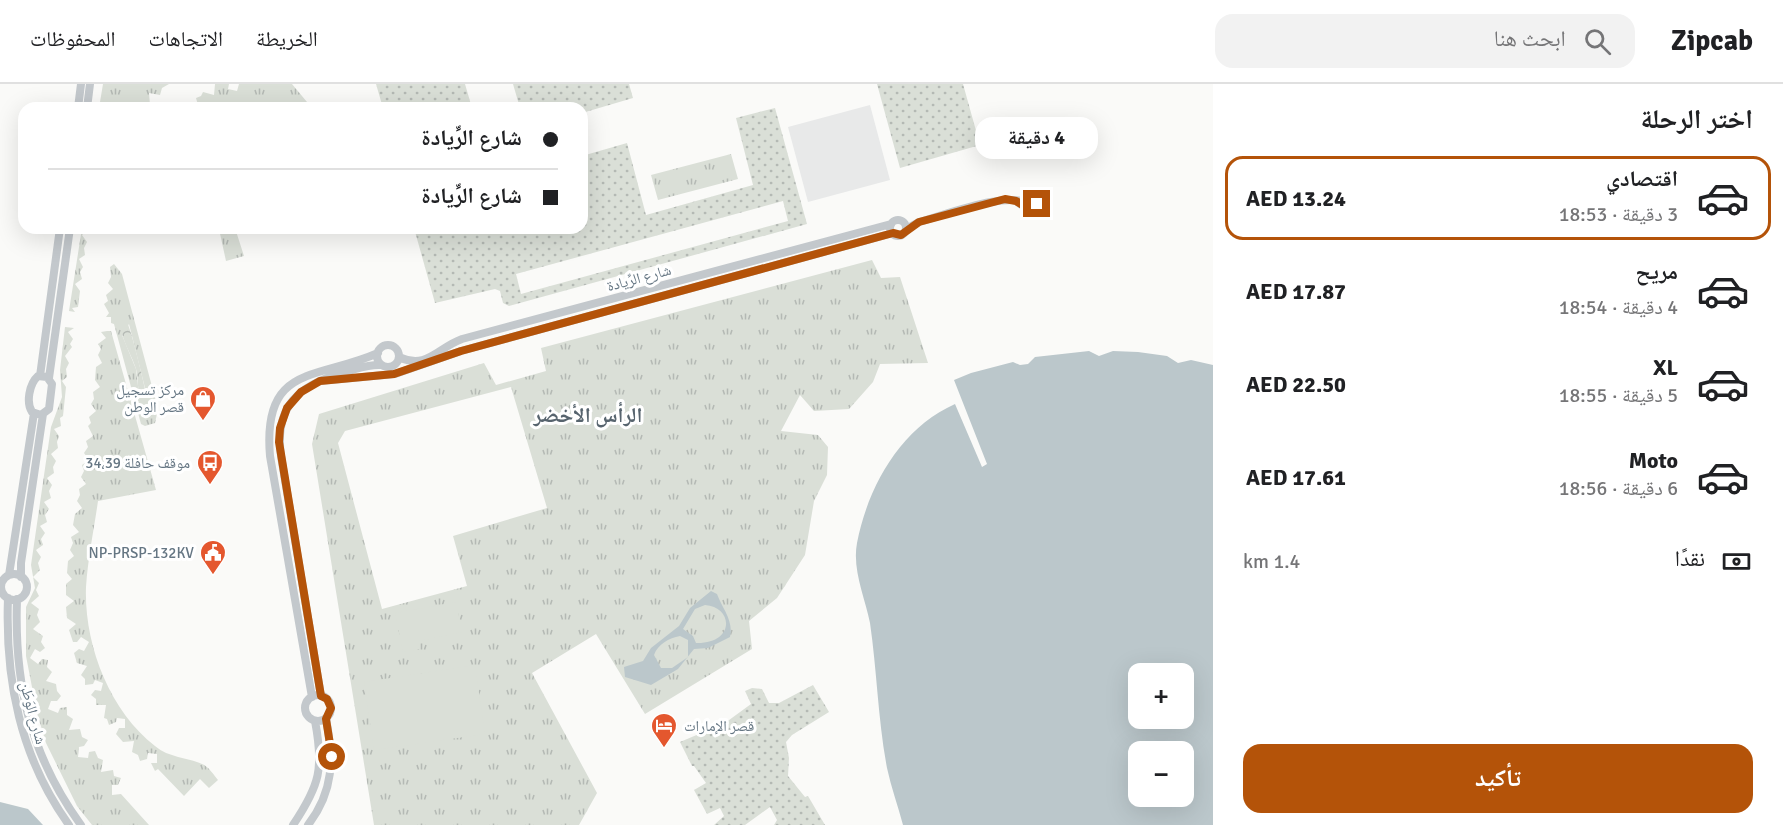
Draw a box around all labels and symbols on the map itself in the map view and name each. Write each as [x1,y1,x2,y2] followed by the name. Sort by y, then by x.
[976,117,1098,159] callout: 4 دقيقة
[1023,190,1050,217] route end
[605,261,674,296] street label: شارع الرِّيادة
[116,381,184,417] place label: مركز تسجيل قصر الوطن
[188,384,218,422] shop icon: مركز تسجيل قصر الوطن
[533,401,642,428] district label: الرأس الأخضر
[195,448,225,486] bus stop icon: موقف حافلة 34،39
[85,454,190,472] place label: موقف حافلة 34،39
[198,538,228,576] public building icon: NP-PRSP-132KV
[89,544,194,562] place label: NP-PRSP-132KV
[15,680,50,747] street label: شارع الوَطَن
[649,711,679,749] hotel icon: قصر الإمارات
[684,717,754,735] place label: قصر الإمارات
[318,743,345,770] route start

